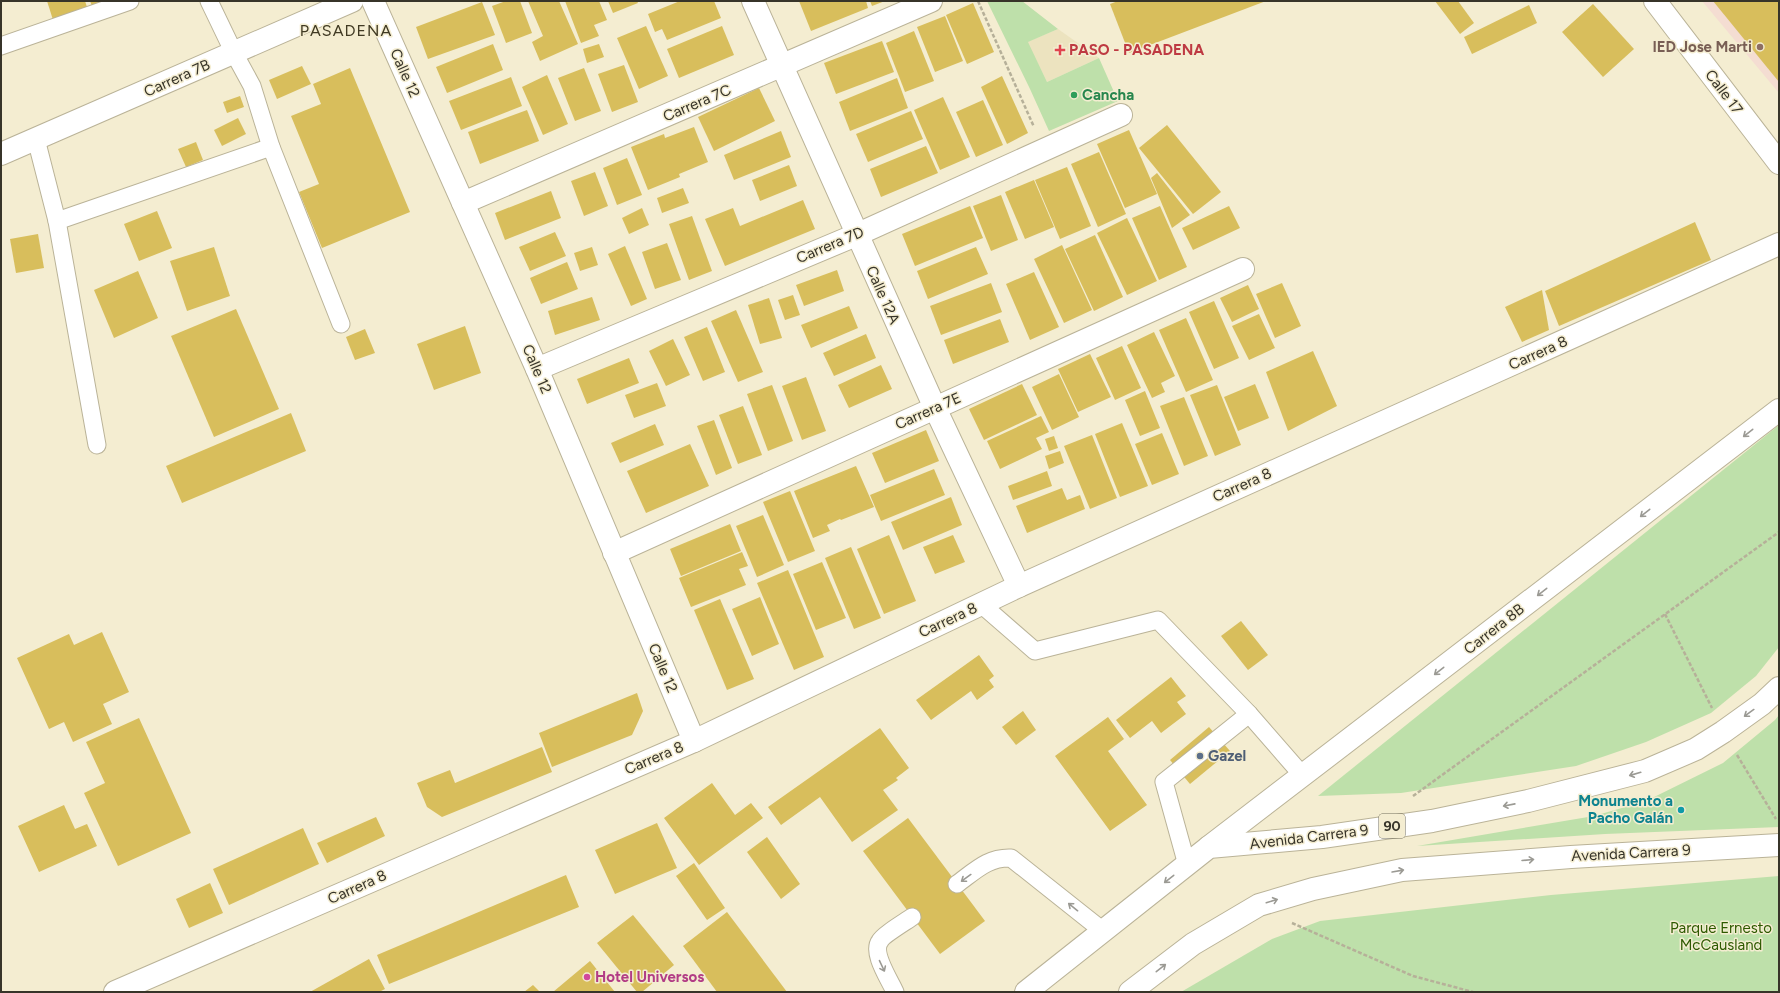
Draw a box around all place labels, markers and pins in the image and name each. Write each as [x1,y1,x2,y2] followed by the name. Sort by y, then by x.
[1652,38,1752,56] place label: IED Jose Marti
[1069,41,1204,59] place label: PASO - PASADENA
[1755,42,1765,52] marker: IED Jose Marti
[1054,44,1066,56] marker: PASO - PASADENA
[1082,86,1134,104] place label: Cancha
[1069,90,1079,100] marker: Cancha
[1208,747,1246,765] place label: Gazel
[1195,751,1205,761] marker: Gazel
[1578,792,1673,827] place label: Monumento a Pacho Galán
[1676,805,1686,815] marker: Monumento a Pacho Galán
[595,968,704,986] place label: Hotel Universos
[582,972,592,982] marker: Hotel Universos

